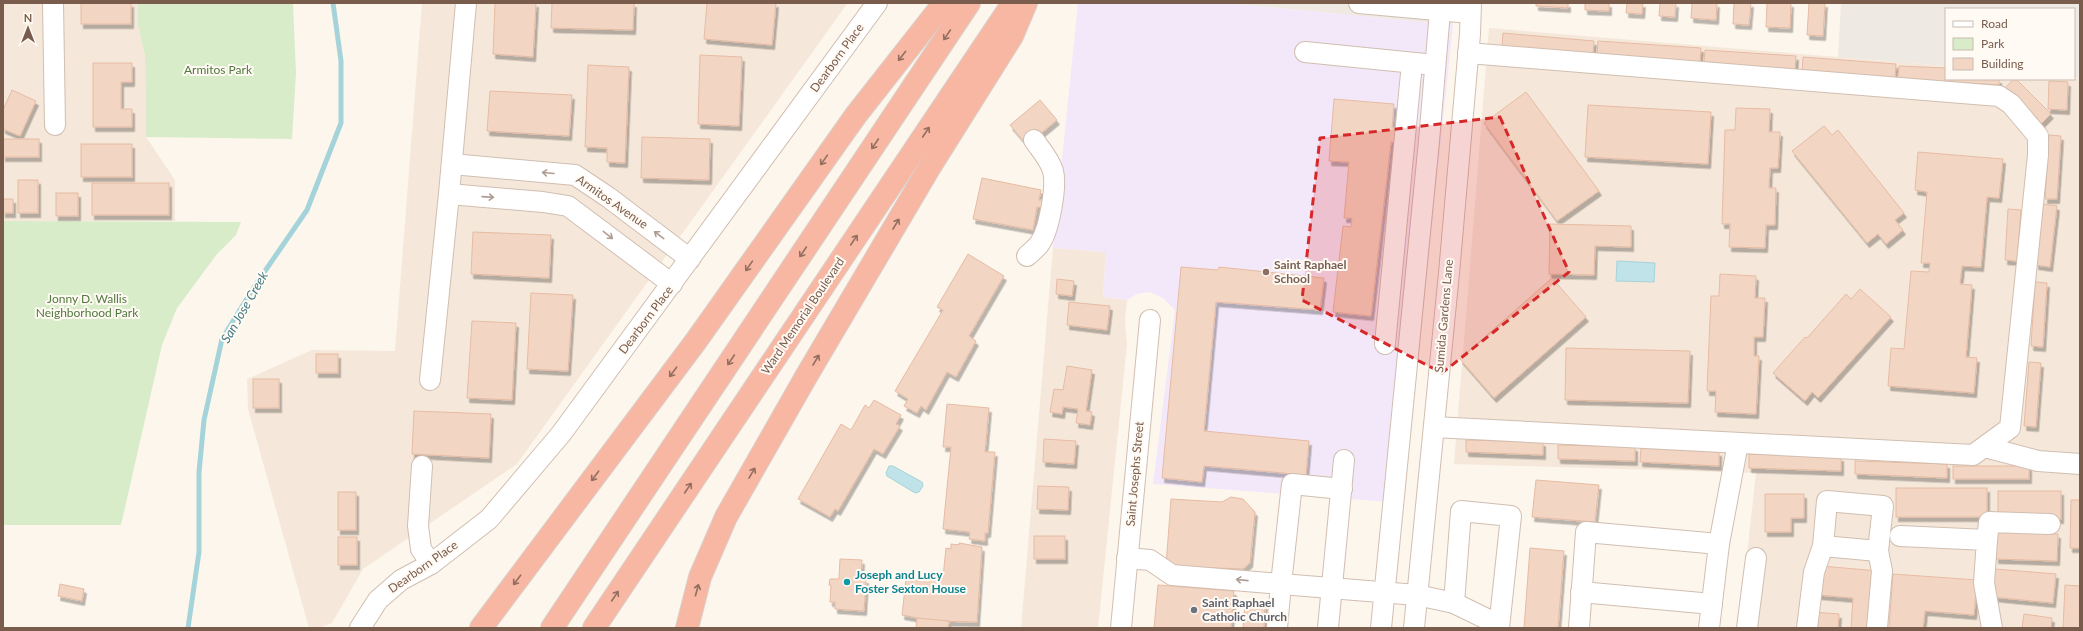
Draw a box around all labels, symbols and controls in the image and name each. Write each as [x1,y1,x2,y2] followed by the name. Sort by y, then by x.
[8,8,48,48] north arrow
[1945,8,2075,80] legend
[24,11,32,24] text: N
[1981,16,2008,31] text: Road
[807,20,867,95] street label: Dearborn Place
[943,30,951,41] one-way arrow
[1981,36,2005,51] text: Park
[898,50,907,61] one-way arrow
[1981,56,2024,71] text: Building
[184,62,253,77] park label: Armitos Park
[922,127,930,138] one-way arrow
[871,138,879,149] one-way arrow
[820,154,828,165] one-way arrow
[542,169,555,176] one-way arrow
[574,171,651,232] street label: Armitos Avenue
[481,194,494,201] one-way arrow
[892,219,900,230] one-way arrow
[602,231,613,239] one-way arrow
[653,231,664,240] one-way arrow
[850,235,858,246] one-way arrow
[799,246,807,257] one-way arrow
[758,254,847,377] street label: Ward Memorial Boulevard
[1274,257,1346,286] place label: Saint Raphael School
[1431,259,1456,373] street label: Sumida Gardens Lane
[745,260,753,271] one-way arrow
[1261,267,1271,277] marker: Saint Raphael School
[217,268,271,346] water label: San Jose Creek
[615,283,676,357] street label: Dearborn Place
[36,291,139,320] park label: Jonny D. Wallis Neighborhood Park
[727,354,735,365] one-way arrow
[812,354,820,366] one-way arrow
[669,366,677,377] one-way arrow
[1122,420,1147,527] street label: Saint Josephs Street
[749,467,757,479] one-way arrow
[591,471,599,482] one-way arrow
[684,482,692,493] one-way arrow
[385,537,460,596] street label: Dearborn Place
[855,567,967,596] place label: Joseph and Lucy Foster Sexton House
[513,575,521,586] one-way arrow
[842,577,852,587] marker: Joseph and Lucy Foster Sexton House
[1236,577,1249,584] one-way arrow
[694,584,701,597] one-way arrow
[611,590,620,601] one-way arrow
[1202,595,1287,624] place label: Saint Raphael Catholic Church
[1189,605,1199,615] marker: Saint Raphael Catholic Church

